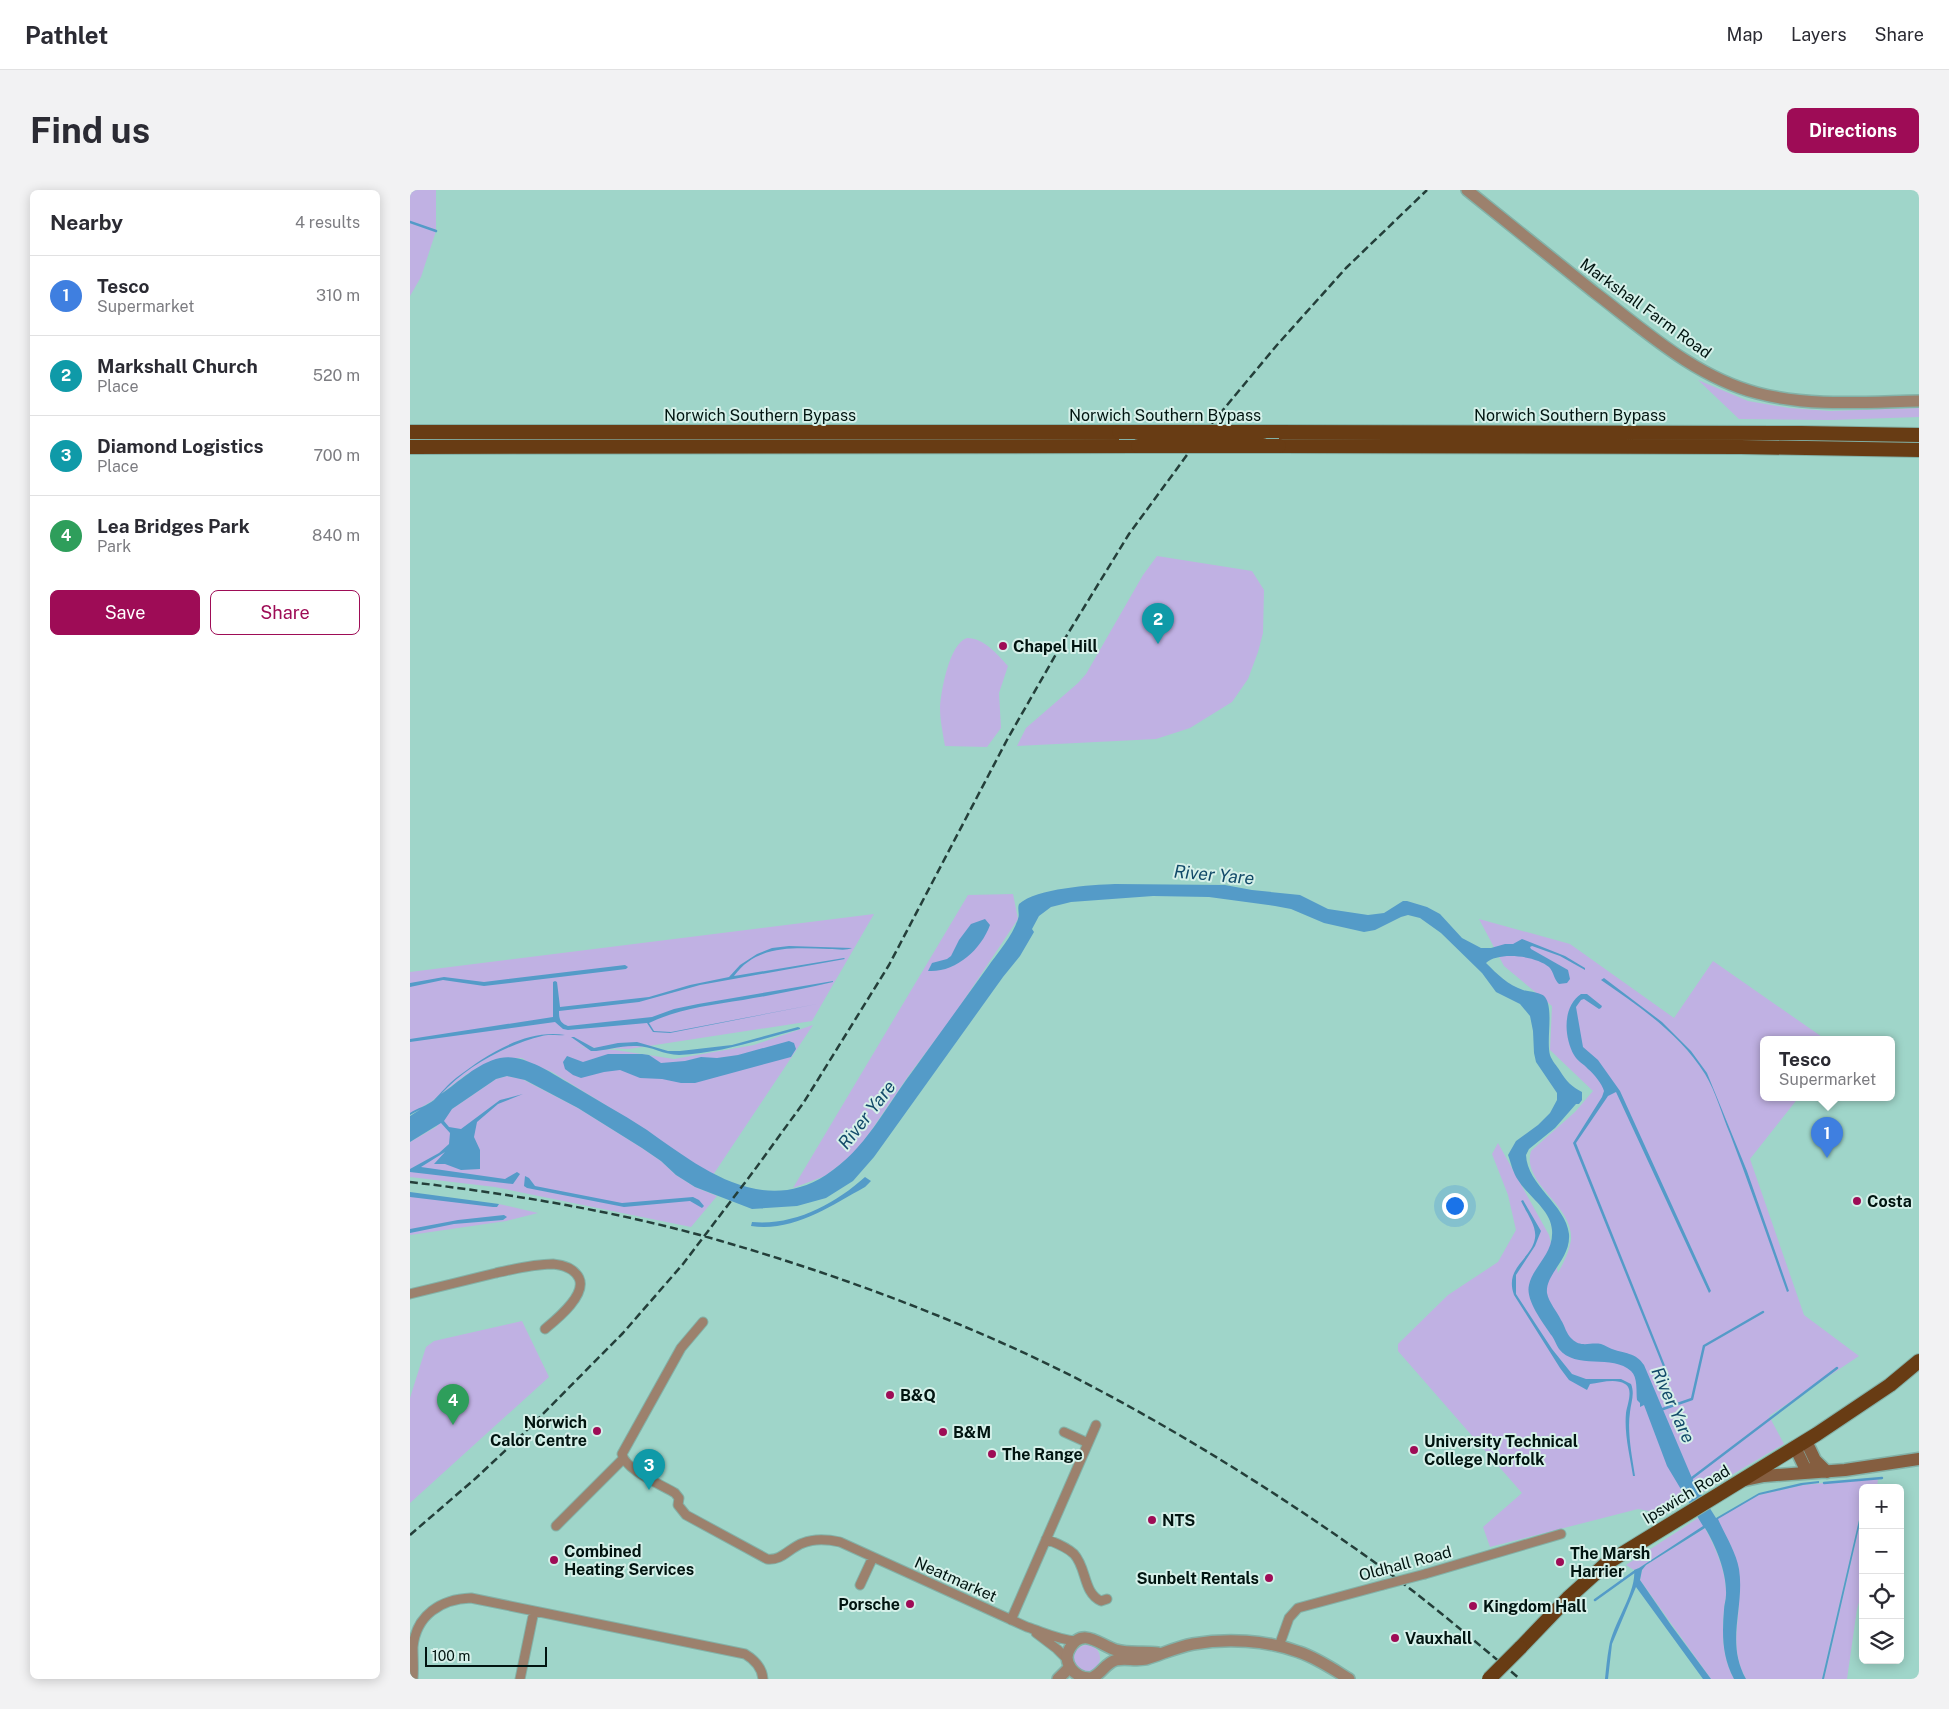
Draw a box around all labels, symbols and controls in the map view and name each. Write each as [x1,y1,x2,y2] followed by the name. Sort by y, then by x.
[25,21,108,49] text: Pathlet
[1727,24,1763,45] text: Map
[1791,24,1847,45] text: Layers
[1875,24,1924,45] text: Share
[1787,108,1919,153] button: Directions
[30,110,150,151] text: Find us
[50,210,123,235] text: Nearby
[295,213,360,232] text: 4 results
[1576,254,1715,362] street label: Markshall Farm Road
[97,275,150,297] text: Tesco
[63,286,69,305] text: 1
[316,286,360,305] text: 310 m
[97,297,194,316] text: Supermarket
[97,355,258,377] text: Markshall Church
[61,366,71,385] text: 2
[313,366,360,385] text: 520 m
[97,377,139,396] text: Place
[664,406,856,425] street label: Norwich Southern Bypass
[1069,406,1261,425] street label: Norwich Southern Bypass
[1474,406,1666,425] street label: Norwich Southern Bypass
[97,435,264,457] text: Diamond Logistics
[61,446,71,465] text: 3
[314,446,360,465] text: 700 m
[97,457,139,476] text: Place
[97,515,250,537] text: Lea Bridges Park
[61,526,71,545] text: 4
[312,526,360,545] text: 840 m
[97,537,131,556] text: Park
[50,590,200,635] button: Save
[210,590,360,635] button: Share
[1142,603,1174,644] pin: 2
[1013,637,1098,656] place label: Chapel Hill
[997,640,1009,652] marker: Chapel Hill
[1173,861,1255,888] water label: River Yare
[1760,1036,1895,1101] popup
[1779,1048,1831,1070] text: Tesco
[1779,1070,1876,1089] text: Supermarket
[833,1076,900,1153] water label: River Yare
[1811,1117,1843,1158] pin: 1
[1867,1192,1912,1211] place label: Costa
[1442,1193,1468,1219] your location
[1851,1195,1863,1207] marker: Costa
[1647,1364,1700,1446] water label: River Yare
[437,1384,469,1425] pin: 4
[900,1386,936,1405] place label: B&Q
[884,1389,896,1401] marker: B&Q
[490,1413,587,1450] place label: Norwich Calor Centre
[953,1423,991,1442] place label: B&M
[591,1425,603,1437] marker: Norwich Calor Centre
[937,1426,949,1438] marker: B&M
[1424,1432,1578,1469] place label: University Technical College Norfolk
[1408,1444,1420,1456] marker: University Technical College Norfolk
[1002,1445,1083,1464] place label: The Range
[986,1448,998,1460] marker: The Range
[633,1449,665,1490] pin: 3
[1639,1461,1733,1528] street label: Ipswich Road
[1859,1484,1904,1664] map controls
[1859,1484,1904,1529] button: +
[1162,1511,1195,1530] place label: NTS
[1146,1514,1158,1526] marker: NTS
[1859,1529,1904,1574] button: −
[564,1542,694,1579] place label: Combined Heating Services
[1357,1542,1453,1585] street label: Oldhall Road
[1570,1544,1650,1581] place label: The Marsh Harrier
[912,1553,1000,1606] street label: Neatmarket
[548,1554,560,1566] marker: Combined Heating Services
[1554,1556,1566,1568] marker: The Marsh Harrier
[1136,1569,1259,1588] place label: Sunbelt Rentals
[1263,1572,1275,1584] marker: Sunbelt Rentals
[1859,1574,1904,1619] button: locate
[838,1595,900,1614] place label: Porsche
[1483,1597,1587,1616] place label: Kingdom Hall
[904,1598,916,1610] marker: Porsche
[1467,1600,1479,1612] marker: Kingdom Hall
[1859,1619,1904,1664] button: layers
[1405,1629,1472,1648] place label: Vauxhall
[1389,1632,1401,1644] marker: Vauxhall
[425,1644,548,1667] scale bar
[432,1648,470,1664] text: 100 m

